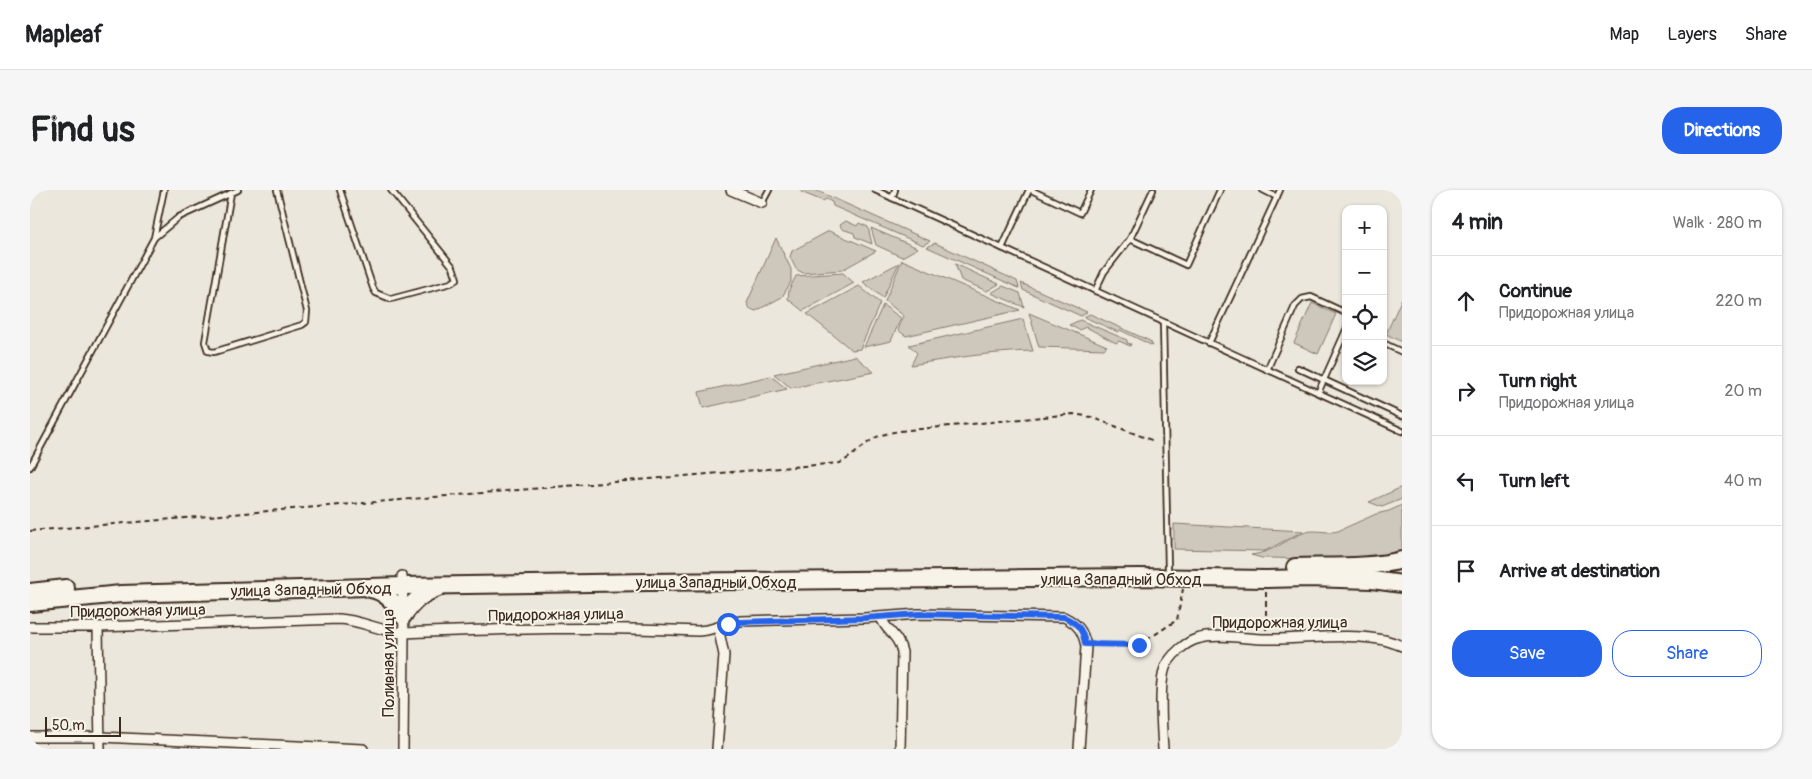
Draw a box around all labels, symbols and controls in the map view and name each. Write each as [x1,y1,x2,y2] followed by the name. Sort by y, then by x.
[25,20,103,49] text: Mapleaf
[1610,23,1639,46] text: Map
[1667,23,1717,46] text: Layers
[1745,23,1787,46] text: Share
[1662,107,1782,154] button: Directions
[30,108,135,152] text: Find us
[1342,205,1387,385] map controls
[1342,205,1387,250] button: +
[1452,209,1503,236] text: 4 min
[1673,213,1762,233] text: Walk · 280 m
[1342,250,1387,295] button: −
[1499,279,1572,303] text: Continue
[1452,287,1480,315] icon: ahead
[1716,291,1762,311] text: 220 m
[1342,295,1387,340] button: locate
[1499,303,1634,323] text: Придорожная улица
[1342,340,1387,385] button: layers
[1499,369,1577,393] text: Turn right
[1452,377,1480,405] icon: right
[1724,381,1762,401] text: 20 m
[1499,393,1634,413] text: Придорожная улица
[1452,467,1480,495] icon: left
[1499,469,1569,493] text: Turn left
[1724,471,1762,491] text: 40 m
[1452,557,1480,585] icon: arrive
[1499,559,1660,583] text: Arrive at destination
[1040,570,1202,590] street label: улица Западный Обход
[635,573,797,593] street label: улица Западный Обход
[230,579,392,601] street label: улица Западный Обход
[70,600,206,622] street label: Придорожная улица
[488,604,624,626] street label: Придорожная улица
[379,609,399,717] street label: Поливная улица
[717,613,740,636] route start
[1212,613,1348,633] street label: Придорожная улица
[1452,630,1602,677] button: Save
[1612,630,1762,677] button: Share
[1128,634,1151,657] route end
[45,714,121,737] scale bar
[52,717,85,734] text: 50 m

